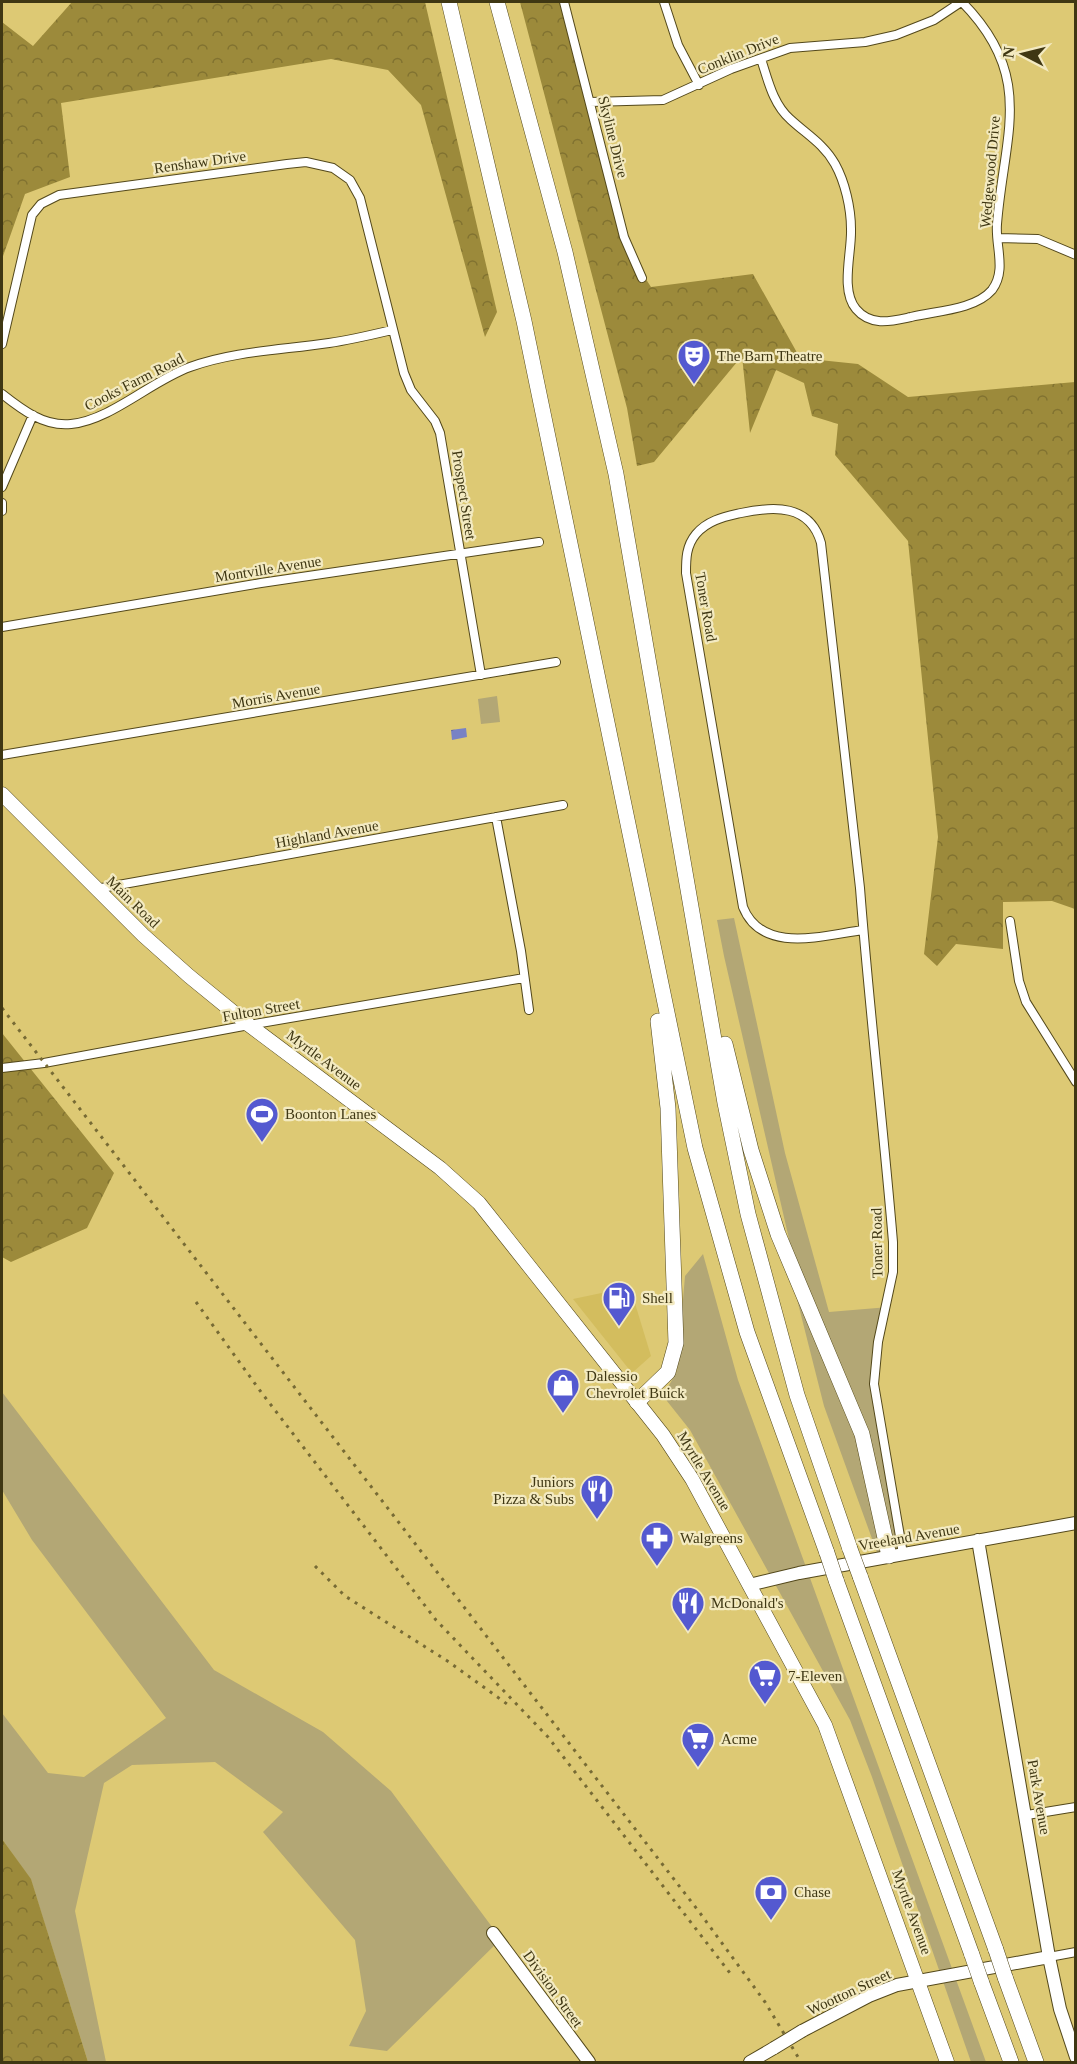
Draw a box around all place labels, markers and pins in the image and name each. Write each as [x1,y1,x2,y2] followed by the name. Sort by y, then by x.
[676,338,712,385] theatre icon: The Barn Theatre
[717,348,823,364] place label: The Barn Theatre
[244,1096,280,1143] sports icon: Boonton Lanes
[285,1106,376,1122] place label: Boonton Lanes
[601,1280,637,1327] fuel station icon: Shell
[642,1290,673,1306] place label: Shell
[545,1367,581,1414] shop icon: Dalessio Chevrolet Buick
[586,1368,685,1401] place label: Dalessio Chevrolet Buick
[579,1473,615,1520] restaurant icon: Juniors Pizza & Subs
[493,1474,574,1507] place label: Juniors Pizza & Subs
[639,1520,675,1567] pharmacy icon: Walgreens
[680,1530,743,1546] place label: Walgreens
[670,1585,706,1632] restaurant icon: McDonald's
[711,1595,784,1611] place label: McDonald's
[747,1658,783,1705] supermarket icon: 7-Eleven
[788,1668,843,1684] place label: 7-Eleven
[680,1721,716,1768] supermarket icon: Acme
[721,1731,757,1747] place label: Acme
[753,1874,789,1921] bank icon: Chase
[794,1884,831,1900] place label: Chase

